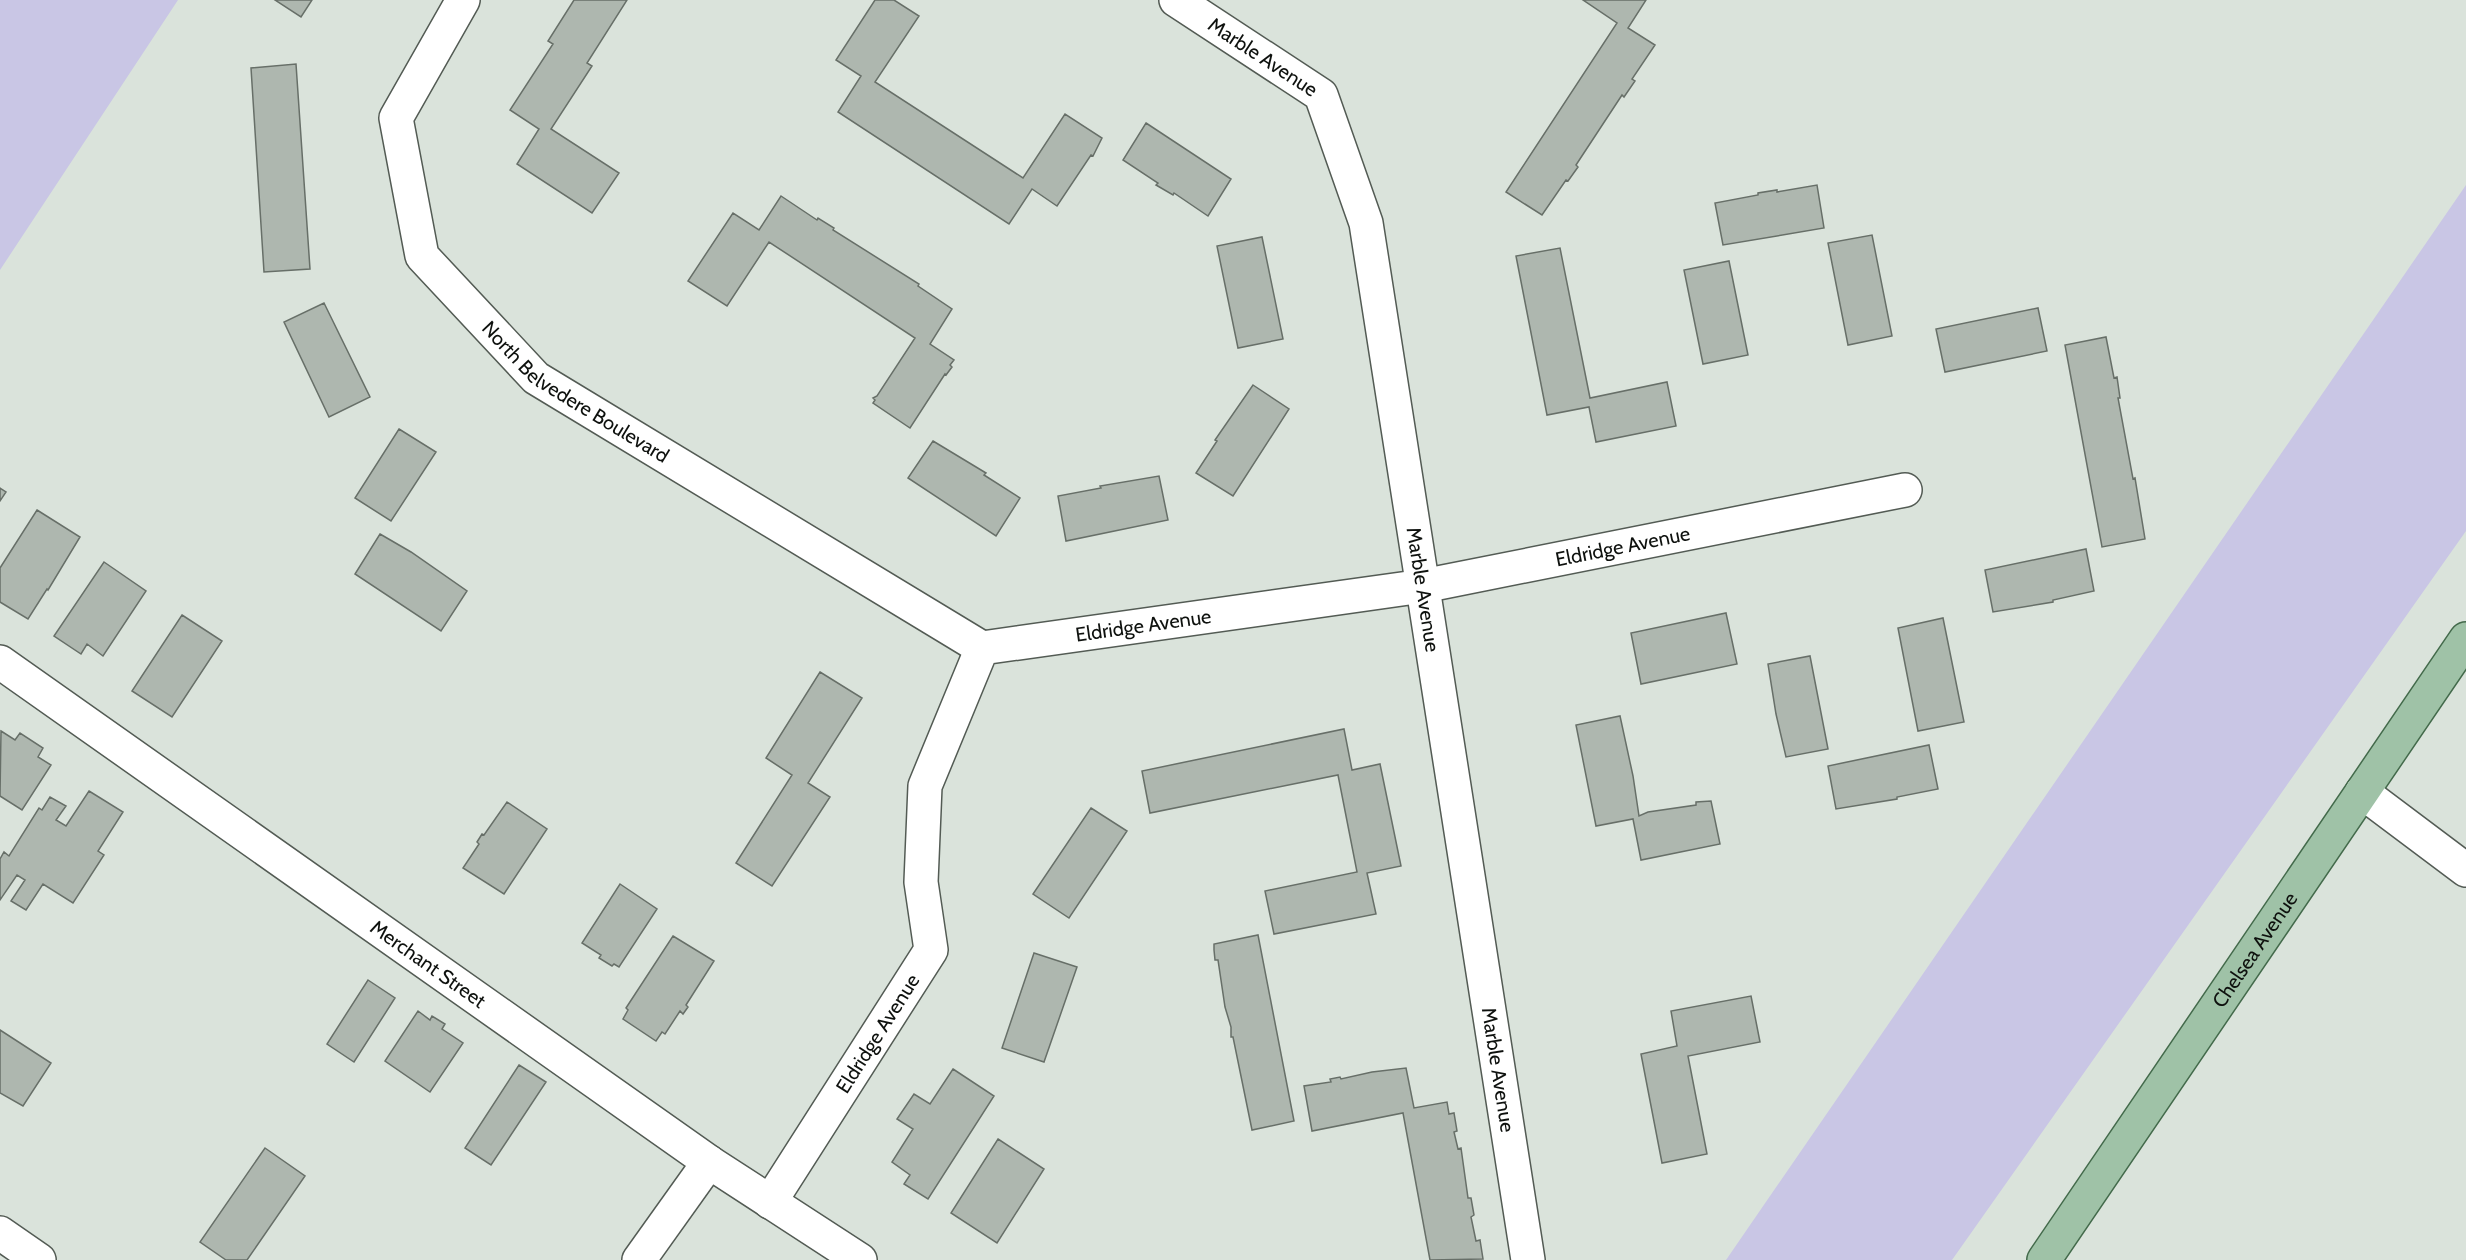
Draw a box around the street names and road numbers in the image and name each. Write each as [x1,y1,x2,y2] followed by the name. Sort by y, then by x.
[1204,12,1322,102] street label: Marble Avenue
[477,316,673,468] street label: North Belvedere Boulevard
[1553,521,1692,571] street label: Eldridge Avenue
[1402,525,1445,654] street label: Marble Avenue
[1074,604,1213,647] street label: Eldridge Avenue
[2207,888,2302,1012] street label: Chelsea Avenue
[366,915,491,1013] street label: Merchant Street
[831,969,925,1098] street label: Eldridge Avenue
[1477,1006,1520,1134] street label: Marble Avenue

